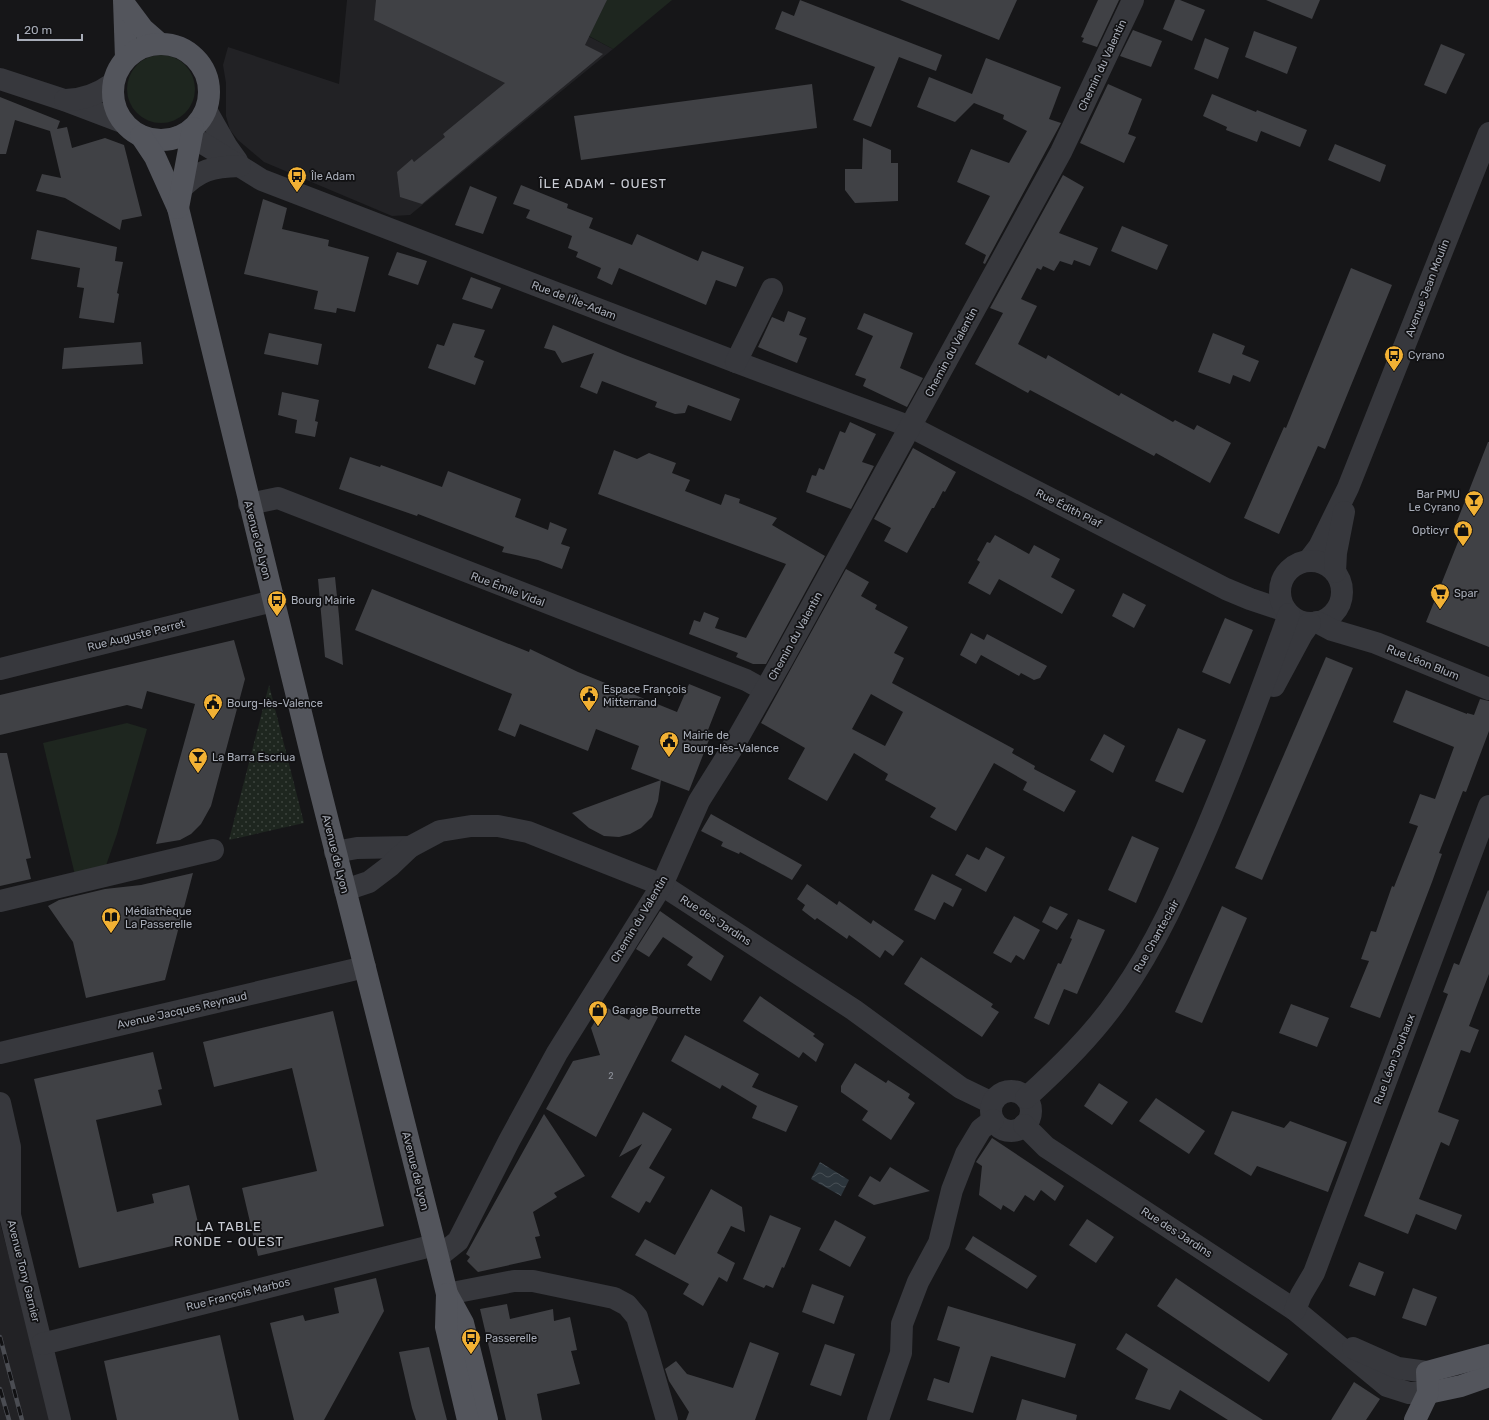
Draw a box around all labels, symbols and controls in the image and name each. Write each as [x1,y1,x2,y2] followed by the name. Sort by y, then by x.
[18,16,82,42] scale bar
[1076,17,1129,113] street label: Chemin du Valentin
[24,23,52,37] text: 20 m
[286,165,308,193] bus stop icon: Île Adam
[310,170,355,183] place label: Île Adam
[538,176,667,191] district label: ÎLE ADAM - OUEST
[1403,238,1452,339] street label: Avenue Jean Moulin
[530,278,618,323] street label: Rue de l'Île-Adam
[922,305,980,399] street label: Chemin du Valentin
[1383,344,1405,372] bus stop icon: Cyrano
[1408,349,1445,362] place label: Cyrano
[1034,486,1105,531] street label: Rue Édith Piaf
[1409,488,1460,514] place label: Bar PMU Le Cyrano
[1463,489,1485,517] bar icon: Bar PMU Le Cyrano
[241,499,274,581] street label: Avenue de Lyon
[1452,519,1474,547] shop icon: Opticyr
[1412,524,1450,537] place label: Opticyr
[469,569,547,610] street label: Rue Émile Vidal
[1429,582,1451,610] supermarket icon: Spar
[1454,587,1478,600] place label: Spar
[266,589,288,617] bus stop icon: Bourg Mairie
[766,590,825,683] street label: Chemin du Valentin
[291,594,355,607] place label: Bourg Mairie
[86,617,187,654] street label: Rue Auguste Perret
[1385,642,1461,683] street label: Rue Léon Blum
[603,683,687,709] place label: Espace François Mitterrand
[578,684,600,712] public building icon: Espace François Mitterrand
[202,692,224,720] public building icon: Bourg-lès-Valence
[227,697,323,710] place label: Bourg-lès-Valence
[683,729,779,755] place label: Mairie de Bourg-lès-Valence
[658,730,680,758] public building icon: Mairie de Bourg-lès-Valence
[187,746,209,774] bar icon: La Barra Escriua
[212,751,295,764] place label: La Barra Escriua
[319,813,352,895] street label: Avenue de Lyon
[608,873,671,965] street label: Chemin du Valentin
[678,893,754,948] street label: Rue des Jardins
[1131,897,1182,975] street label: Rue Chanteclair
[125,905,192,931] place label: Médiathèque La Passerelle
[100,906,122,934] library icon: Médiathèque La Passerelle
[116,989,248,1032] street label: Avenue Jacques Reynaud
[587,999,609,1027] shop icon: Garage Bourrette
[612,1004,701,1017] place label: Garage Bourrette
[1371,1012,1418,1106] street label: Rue Léon Jouhaux
[608,1071,614,1081] house number: 2
[399,1130,432,1212] street label: Avenue de Lyon
[1139,1205,1215,1260] street label: Rue des Jardins
[5,1219,43,1324] street label: Avenue Tony Garnier
[174,1219,284,1249] district label: LA TABLE RONDE - OUEST
[185,1275,292,1314] street label: Rue François Marbos
[460,1327,482,1355] bus stop icon: Passerelle
[485,1332,537,1345] place label: Passerelle

